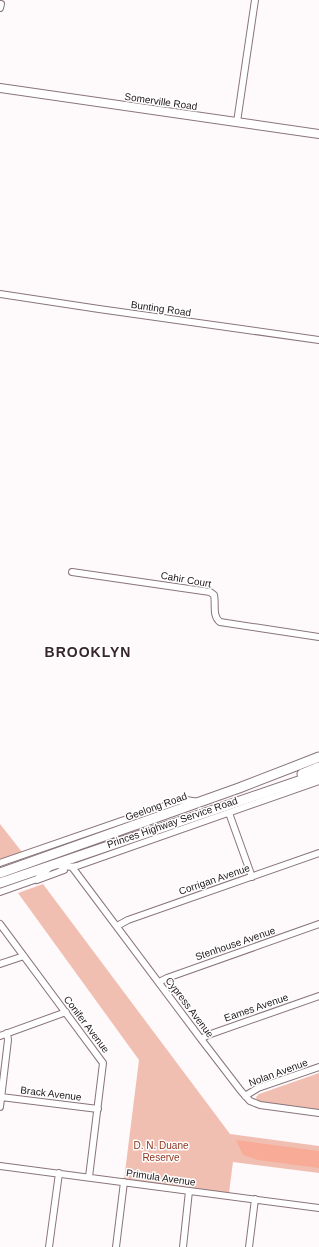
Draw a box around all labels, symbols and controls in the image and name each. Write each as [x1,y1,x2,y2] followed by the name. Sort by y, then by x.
[124,91,198,112] street label: Somerville Road
[130,299,192,318] street label: Bunting Road
[160,570,212,589] street label: Cahir Court
[45,644,131,660] district label: BROOKLYN
[124,790,188,823] street label: Geelong Road
[105,795,239,850] street label: Princes Highway Service Road
[177,862,251,897] street label: Corrigan Avenue
[194,924,277,962] street label: Stenhouse Avenue
[163,975,216,1040] street label: Cypress Avenue
[223,991,290,1024] street label: Eames Avenue
[62,994,112,1055] street label: Conifer Avenue
[247,1057,310,1088] street label: Nolan Avenue
[20,1084,83,1103] street label: Brack Avenue
[133,1140,189,1163] park label: D. N. Duane Reserve
[126,1167,197,1188] street label: Primula Avenue

